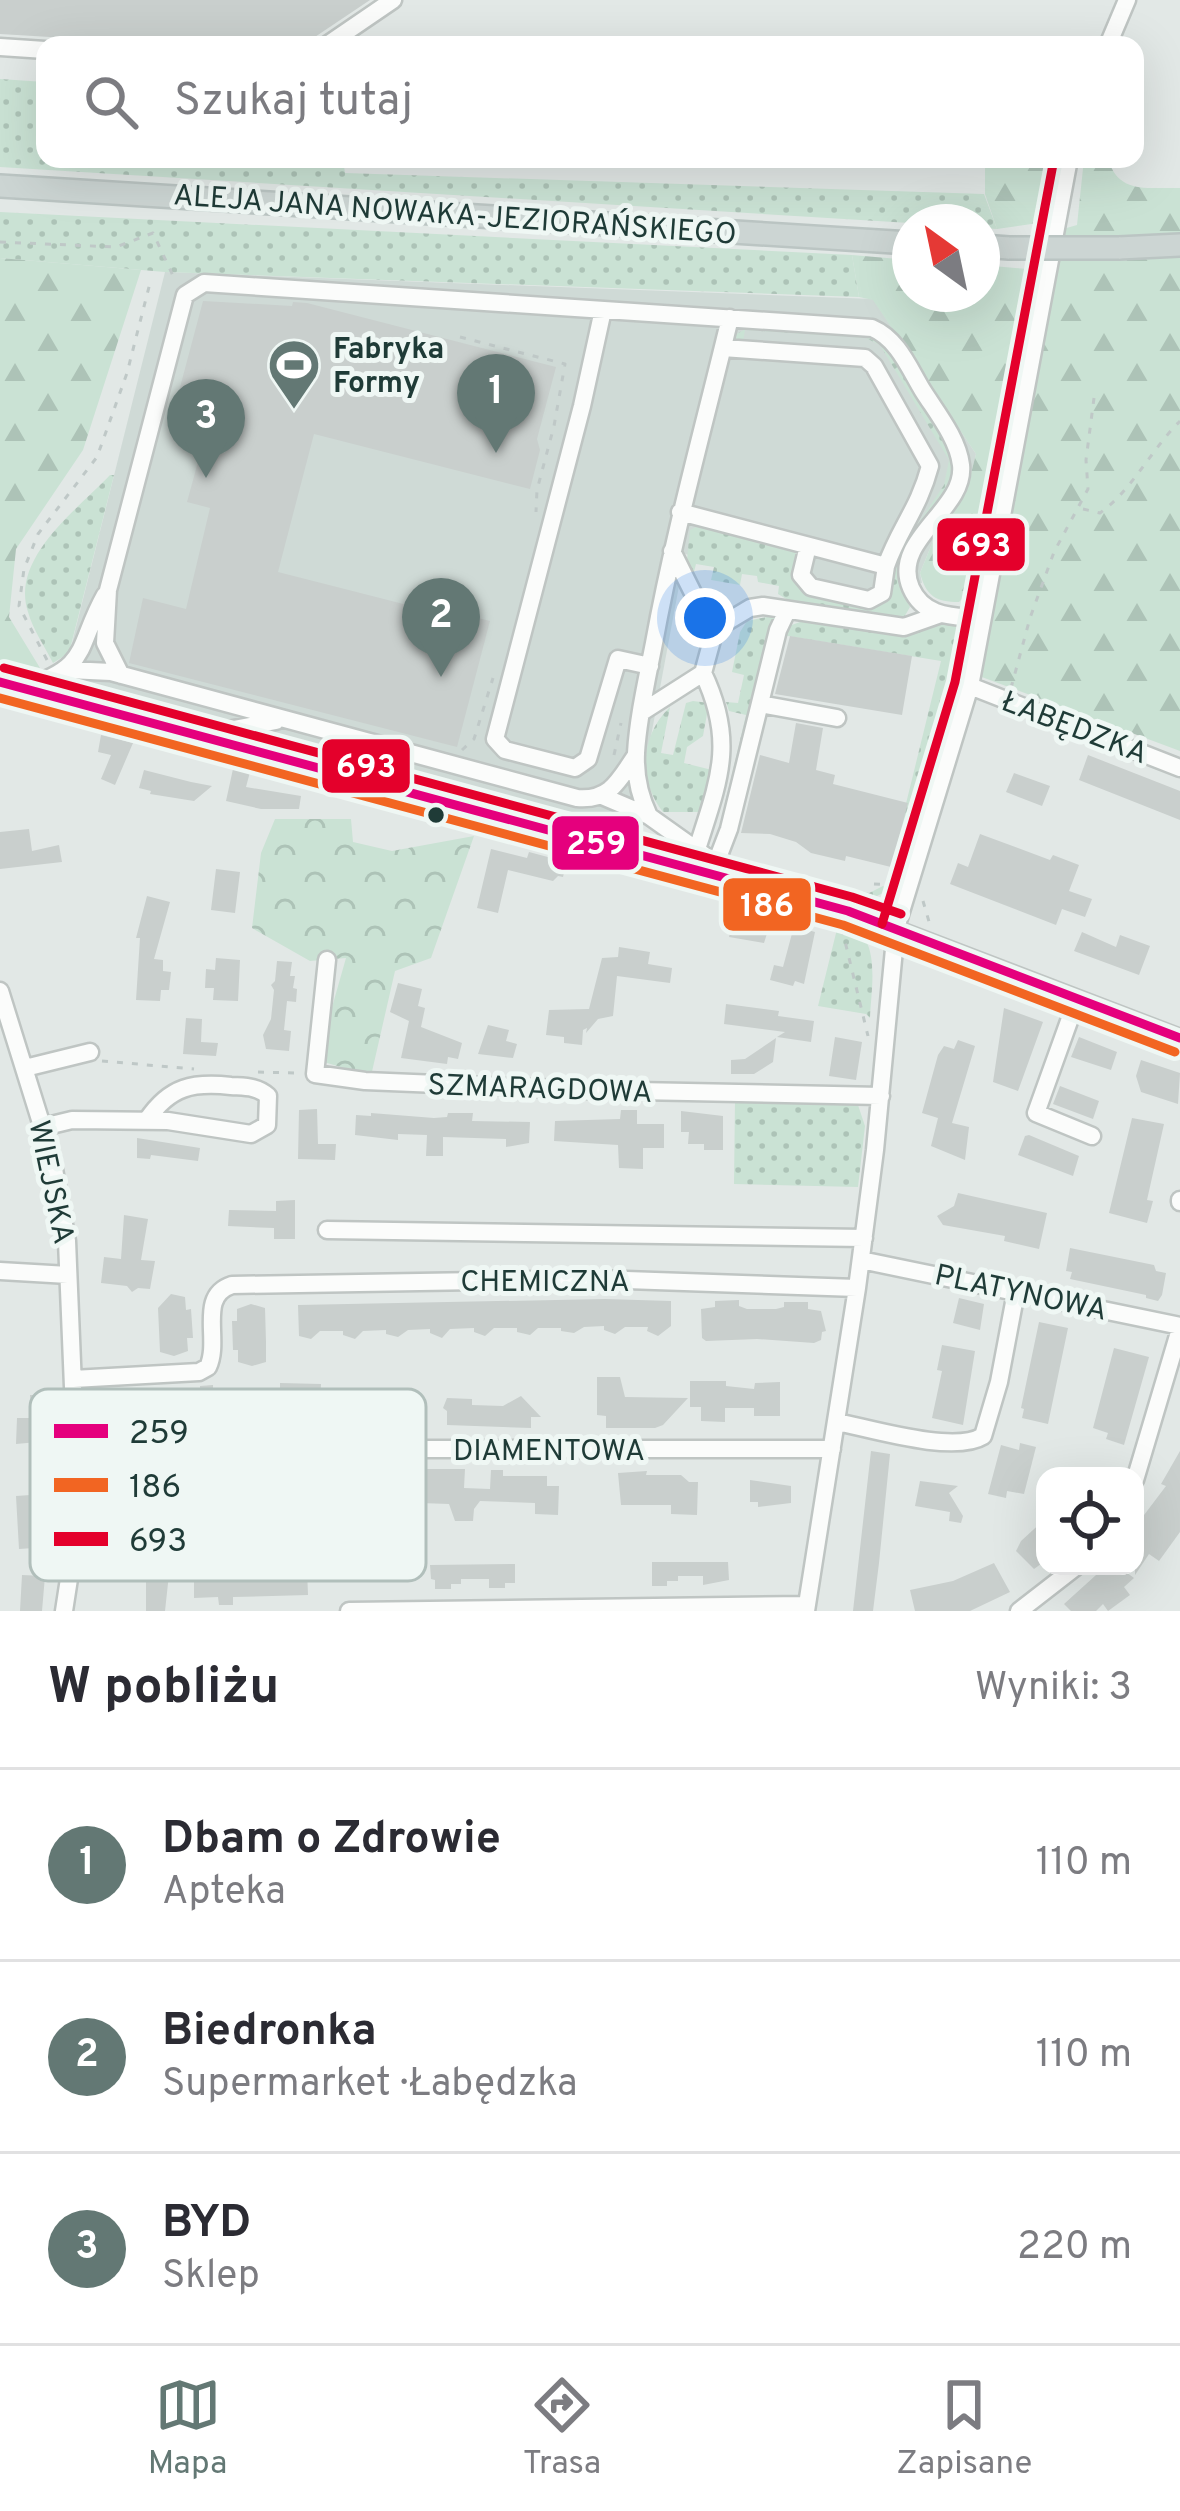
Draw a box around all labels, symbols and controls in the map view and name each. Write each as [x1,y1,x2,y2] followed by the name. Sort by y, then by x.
[36,36,1144,168] search box
[78,69,144,135] icon: search
[174,74,413,131] text: Szukaj tutaj
[172,176,738,255] street label: ALEJA JANA NOWAKA-JEZIORAŃSKIEGO
[892,204,1000,312] north arrow
[333,332,444,403] place label: Fabryka Formy
[266,337,322,411] sports icon: Fabryka Formy
[457,354,535,453] pin: 1
[167,379,245,478] pin: 3
[935,516,1027,573] line badge: 693
[951,527,1011,569] text: 693
[402,578,480,677] pin: 2
[675,588,735,648] your location
[996,685,1152,774] street label: ŁABĘDZKA
[320,737,412,795] line badge: 693
[336,748,396,790] text: 693
[425,804,447,826] unlabelled marker
[550,814,641,872] line badge: 259
[566,825,626,867] text: 259
[721,876,813,933] line badge: 186
[740,887,794,929] text: 186
[427,1068,653,1113] street label: SZMARAGDOWA
[18,1117,81,1248] street label: WIEJSKA
[931,1258,1110,1331] street label: PLATYNOWA
[460,1265,630,1302] street label: CHEMICZNA
[30,1389,426,1581] legend
[129,1414,189,1456] text: 259
[453,1434,645,1471] street label: DIAMENTOWA
[1036,1467,1144,1575] map controls
[1036,1467,1144,1575] button: locate
[129,1468,181,1510] text: 186
[129,1522,187,1564] text: 693
[48,1657,279,1722] text: W pobliżu
[975,1665,1132,1714] text: Wyniki: 3
[162,1812,501,1869] text: Dbam o Zdrowie
[79,1840,95,1889] text: 1
[1036,1840,1132,1889] text: 110 m
[162,1869,286,1918] text: Apteka
[162,2004,377,2061] text: Biedronka
[75,2032,99,2081] text: 2
[1036,2032,1132,2081] text: 110 m
[162,2061,577,2110] text: Supermarket · Łabędzka
[162,2196,251,2253] text: BYD
[75,2224,99,2273] text: 3
[1017,2224,1132,2273] text: 220 m
[162,2253,260,2302] text: Sklep
[148,2372,227,2486] tab: Mapa
[523,2372,601,2486] tab: Trasa
[896,2372,1032,2486] tab: Zapisane

